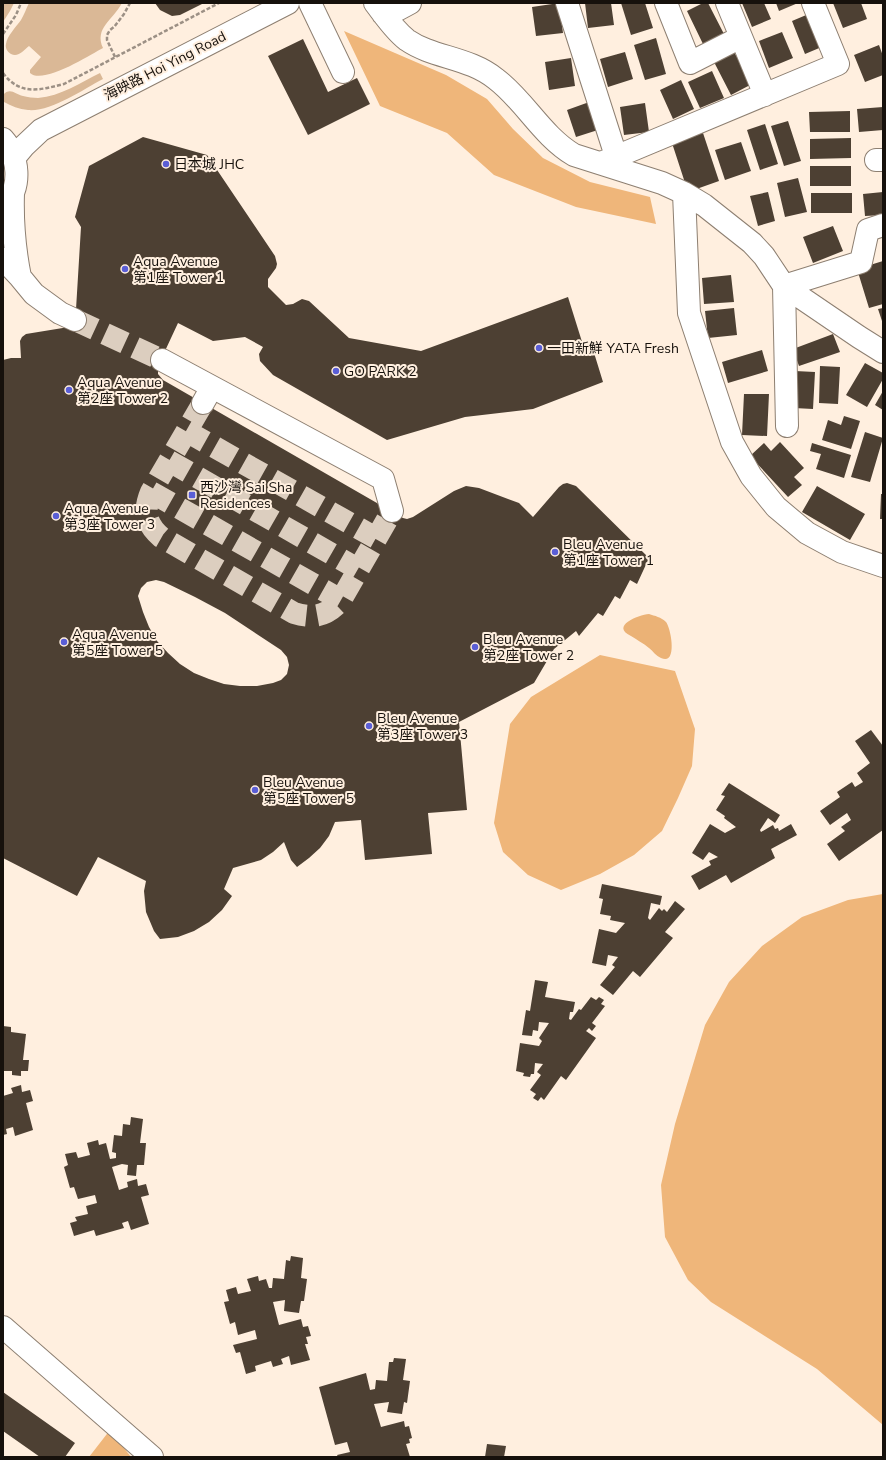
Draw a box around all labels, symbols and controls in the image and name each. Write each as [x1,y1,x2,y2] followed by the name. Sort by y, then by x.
[101,27,229,105] street label: 海映路 Hoi Ying Road
[174,155,244,174] place label: 日本城 JHC
[161,159,171,169] marker: 日本城 JHC
[133,252,224,287] place label: Aqua Avenue 第1座 Tower 1
[120,264,130,274] marker: Aqua Avenue 第1座 Tower 1
[547,339,679,358] place label: 一田新鮮 YATA Fresh
[534,343,544,353] marker: 一田新鮮 YATA Fresh
[344,362,417,381] place label: GO PARK 2
[331,366,341,376] marker: GO PARK 2
[77,373,168,408] place label: Aqua Avenue 第2座 Tower 2
[64,385,74,395] marker: Aqua Avenue 第2座 Tower 2
[200,478,292,513] place label: 西沙灣 Sai Sha Residences
[187,490,197,500] marker: 西沙灣 Sai Sha Residences
[64,499,155,534] place label: Aqua Avenue 第3座 Tower 3
[51,511,61,521] marker: Aqua Avenue 第3座 Tower 3
[563,535,654,570] place label: Bleu Avenue 第1座 Tower 1
[550,547,560,557] marker: Bleu Avenue 第1座 Tower 1
[72,625,163,660] place label: Aqua Avenue 第5座 Tower 5
[483,630,574,665] place label: Bleu Avenue 第2座 Tower 2
[59,637,69,647] marker: Aqua Avenue 第5座 Tower 5
[470,642,480,652] marker: Bleu Avenue 第2座 Tower 2
[377,709,468,744] place label: Bleu Avenue 第3座 Tower 3
[364,721,374,731] marker: Bleu Avenue 第3座 Tower 3
[263,773,354,808] place label: Bleu Avenue 第5座 Tower 5
[250,785,260,795] marker: Bleu Avenue 第5座 Tower 5

